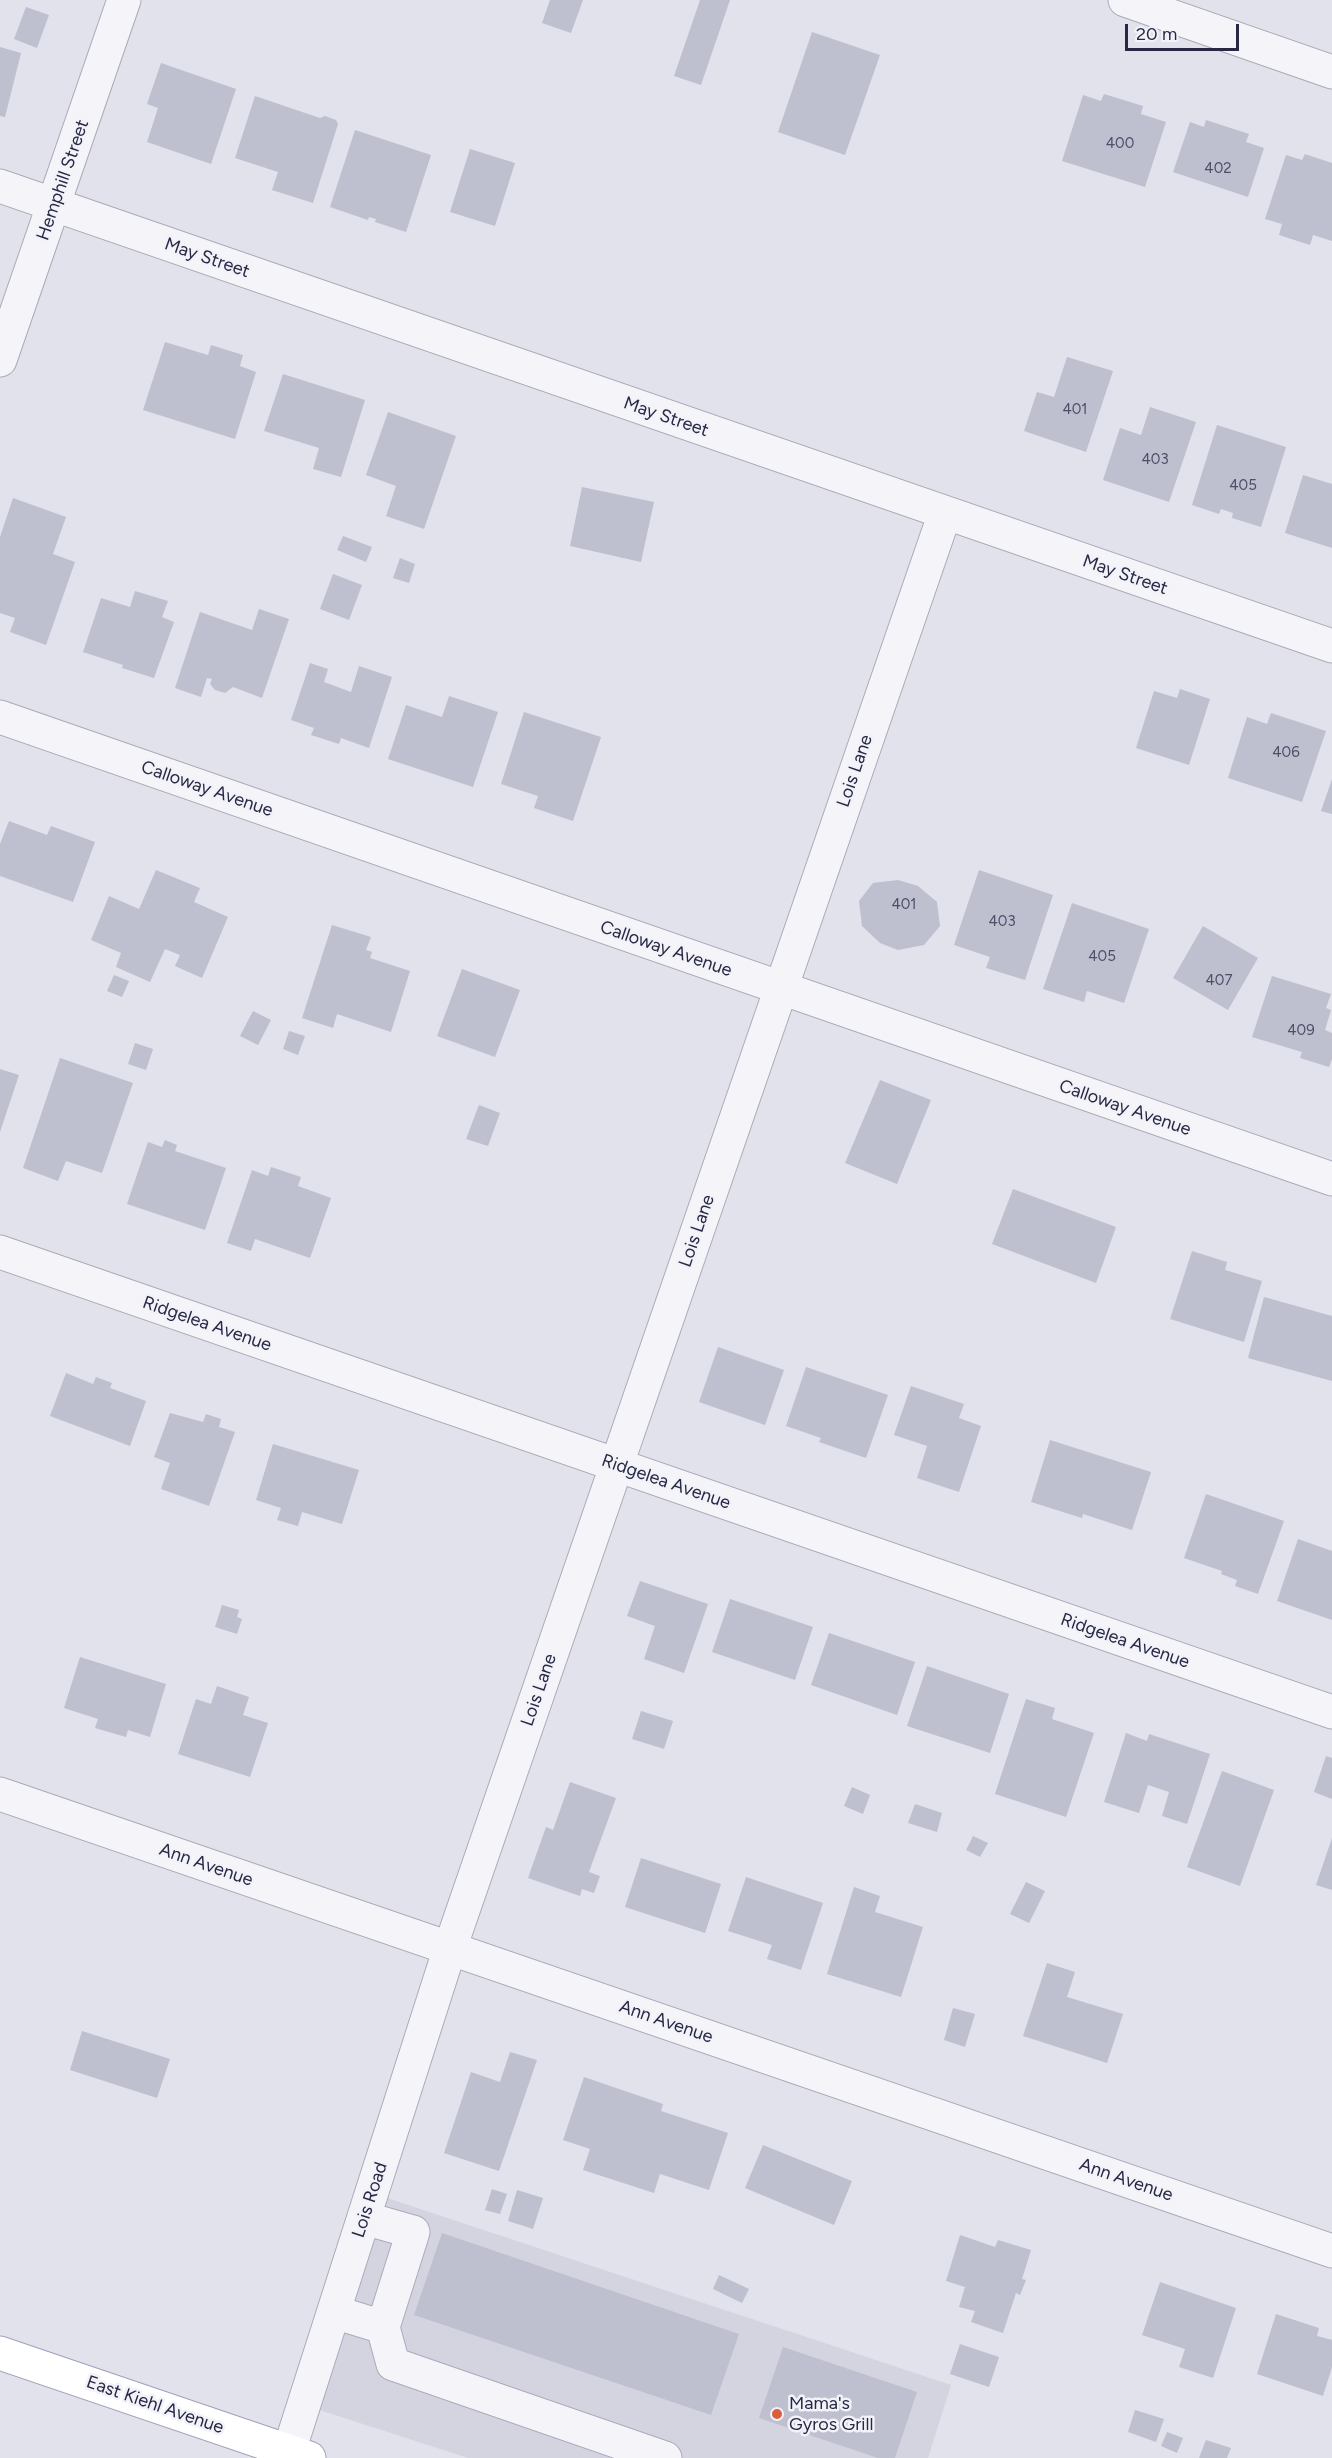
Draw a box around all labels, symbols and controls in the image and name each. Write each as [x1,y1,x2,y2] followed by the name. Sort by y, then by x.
[1128,12,1242,50] scale bar
[1136,23,1177,45] text: 20 m
[32,117,94,243] street label: Hemphill Street
[1106,135,1134,153] house number: 400
[1204,160,1232,178] house number: 402
[162,233,252,283] street label: May Street
[621,392,711,442] street label: May Street
[1062,401,1088,419] house number: 401
[1141,451,1169,469] house number: 403
[1229,477,1257,495] house number: 405
[1080,550,1170,600] street label: May Street
[833,732,877,810] street label: Lois Lane
[1272,744,1300,762] house number: 406
[138,756,276,822] street label: Calloway Avenue
[891,896,917,914] house number: 401
[988,913,1016,931] house number: 403
[597,916,735,982] street label: Calloway Avenue
[1088,948,1116,966] house number: 405
[1206,972,1232,990] house number: 407
[1287,1022,1315,1040] house number: 409
[1056,1075,1194,1141] street label: Calloway Avenue
[675,1192,719,1270] street label: Lois Lane
[140,1292,274,1356] street label: Ridgelea Avenue
[599,1450,733,1514] street label: Ridgelea Avenue
[1058,1609,1192,1673] street label: Ridgelea Avenue
[517,1651,561,1729] street label: Lois Lane
[156,1839,256,1891] street label: Ann Avenue
[616,1996,716,2048] street label: Ann Avenue
[1076,2154,1176,2206] street label: Ann Avenue
[348,2159,392,2241] street label: Lois Road
[84,2371,226,2439] street label: East Kiehl Avenue
[789,2393,873,2436] place label: Mama's Gyros Grill
[770,2407,784,2421] marker: Mama's Gyros Grill

